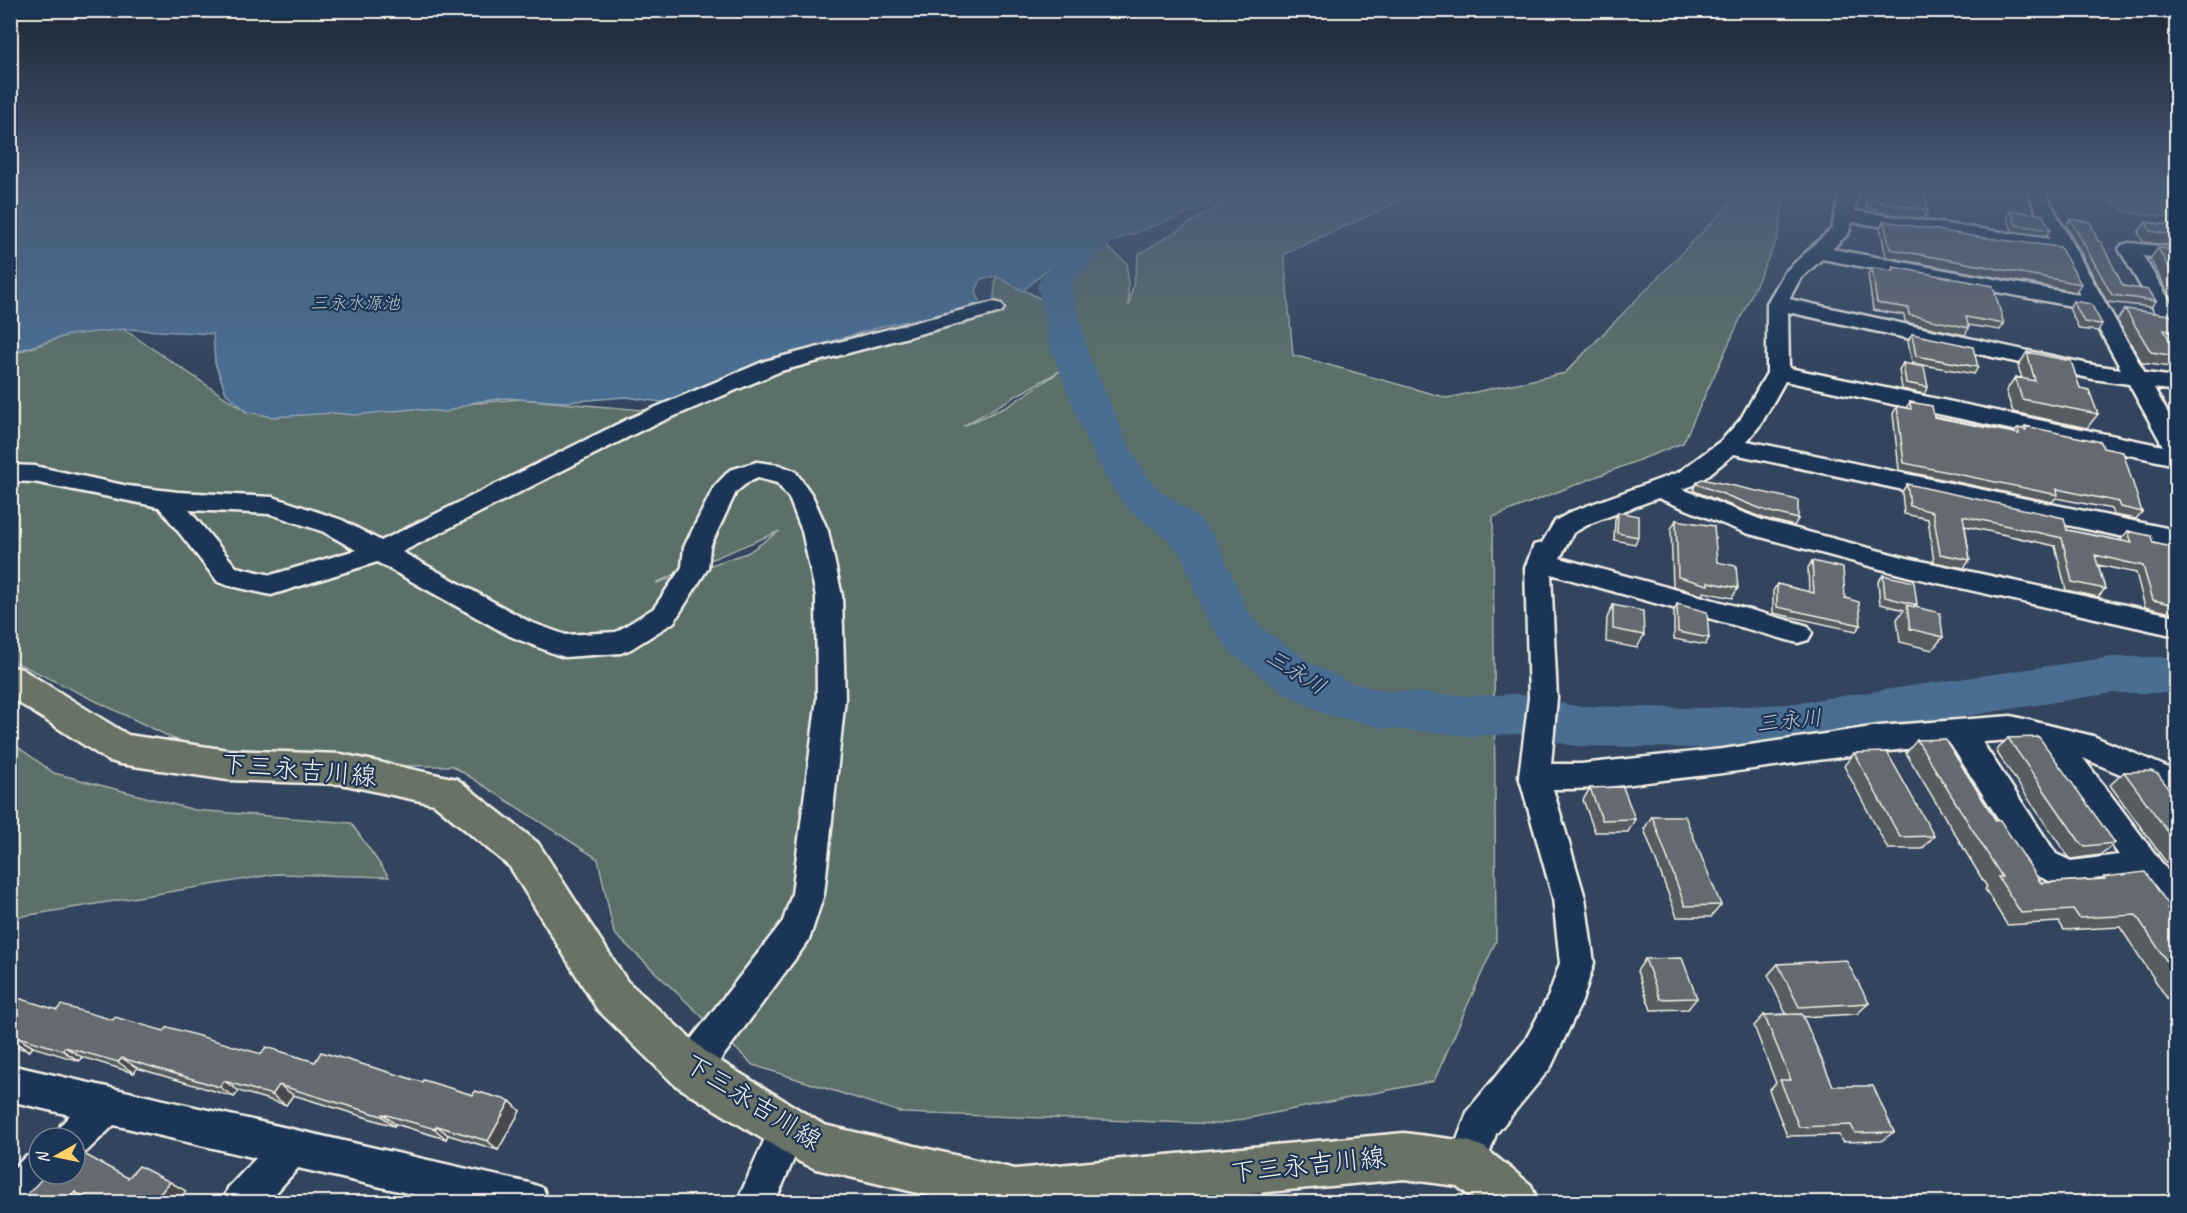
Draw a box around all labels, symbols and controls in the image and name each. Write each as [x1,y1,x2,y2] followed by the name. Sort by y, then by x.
[310,292,401,314] water label: 三永水源池
[1261,643,1331,701] water label: 三永川
[1755,704,1823,738] water label: 三永川
[220,747,378,793] street label: 下三永吉川線
[678,1047,828,1157] street label: 下三永吉川線
[27,1126,87,1186] north arrow
[1229,1140,1387,1190] street label: 下三永吉川線
[32,1149,54,1165] text: N

